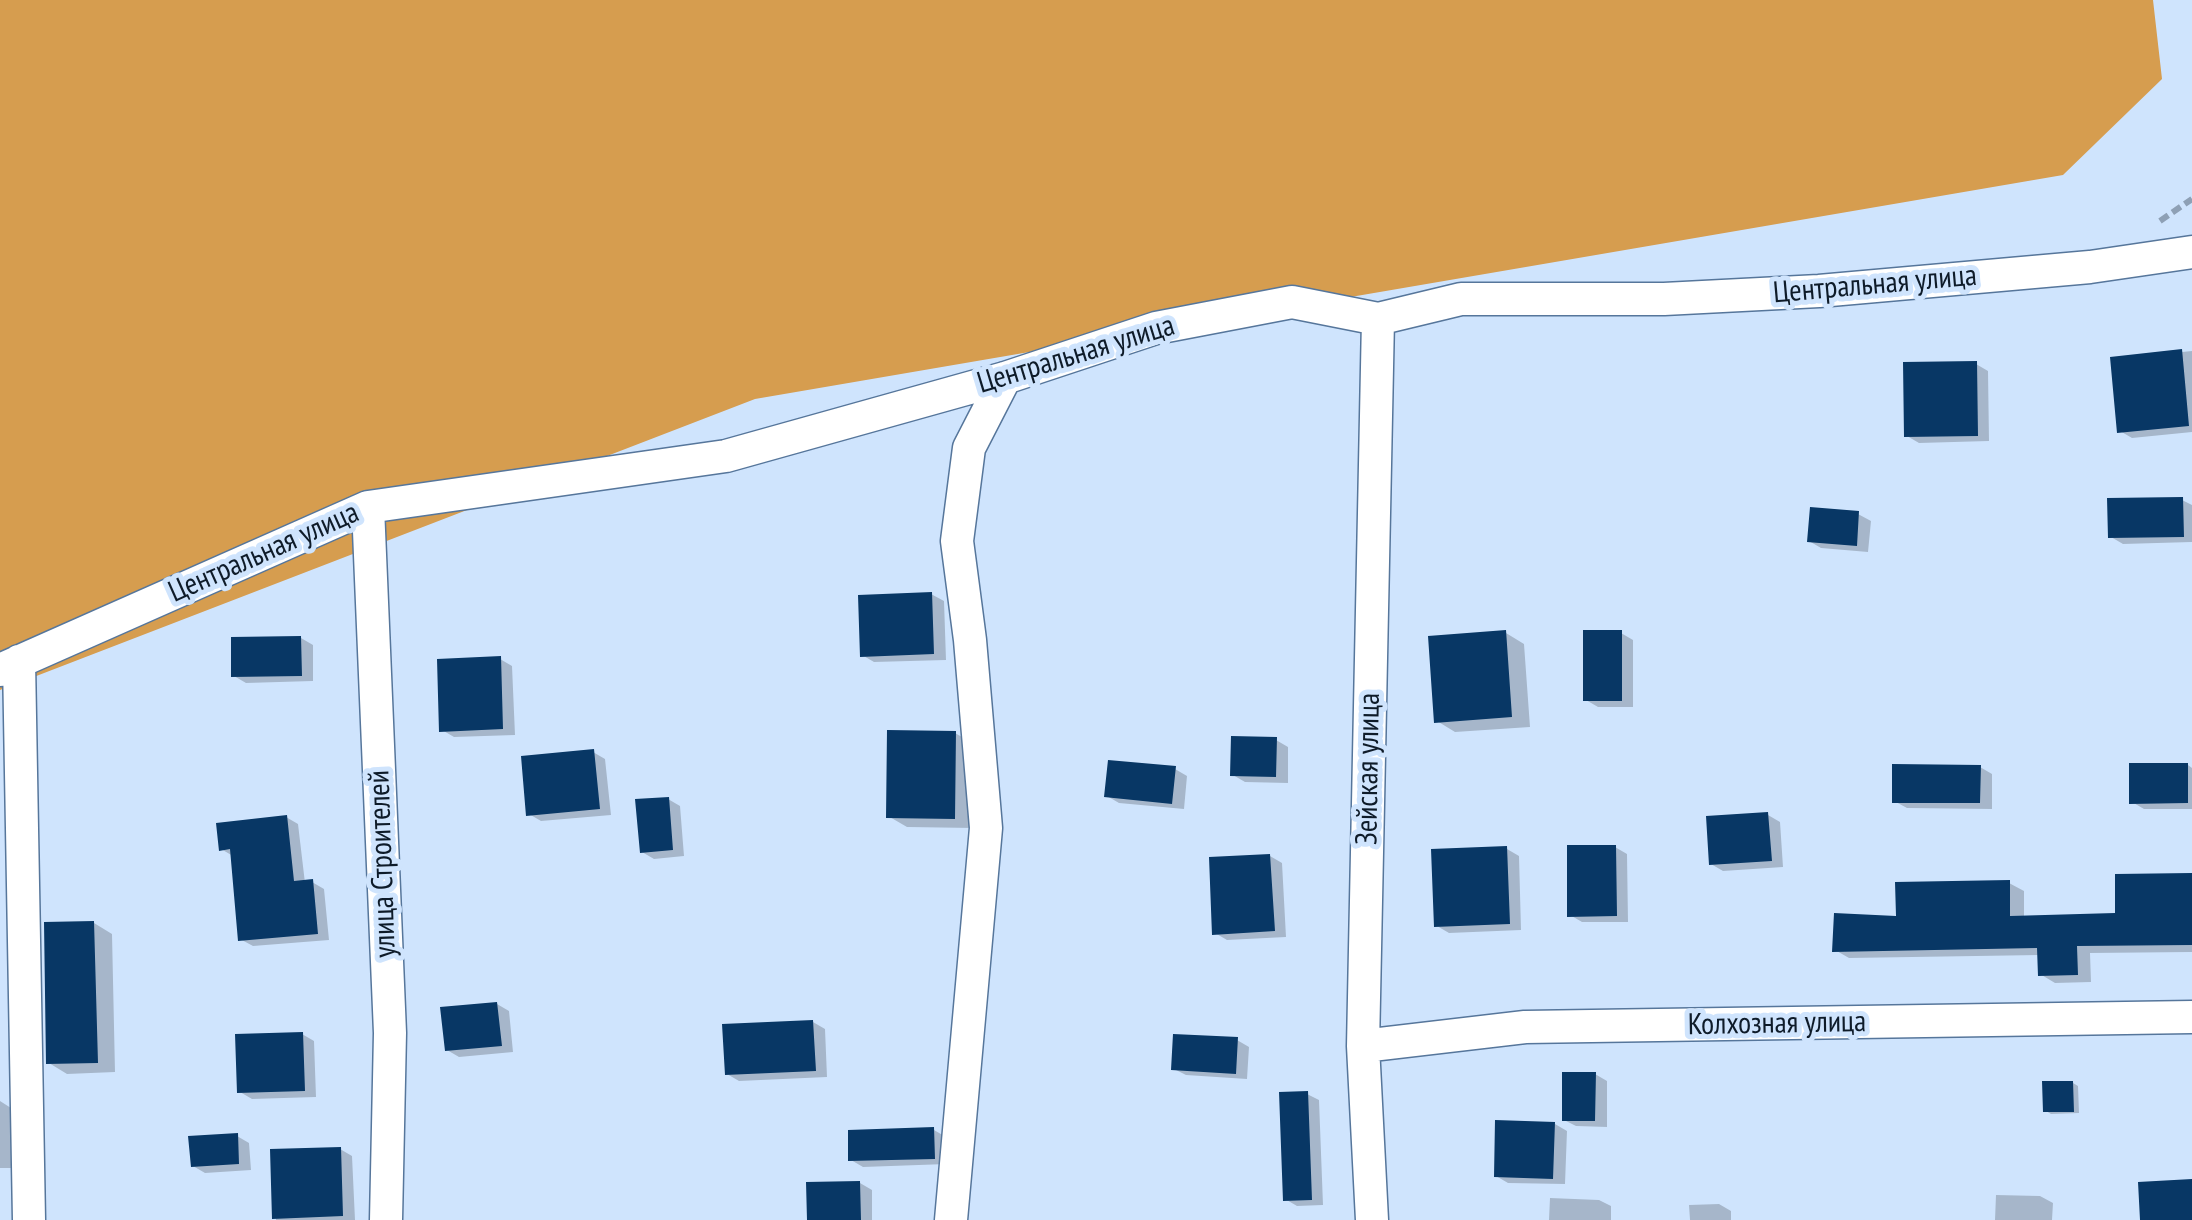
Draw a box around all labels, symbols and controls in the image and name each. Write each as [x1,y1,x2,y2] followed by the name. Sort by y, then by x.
[1772,258,1978,312] street label: Центральная улица
[973,308,1179,402] street label: Центральная улица
[163,495,365,611] street label: Центральная улица
[1350,693,1388,845] street label: Зейская улица
[362,770,404,958] street label: улица Строителей
[1687,1004,1867,1044] street label: Колхозная улица

